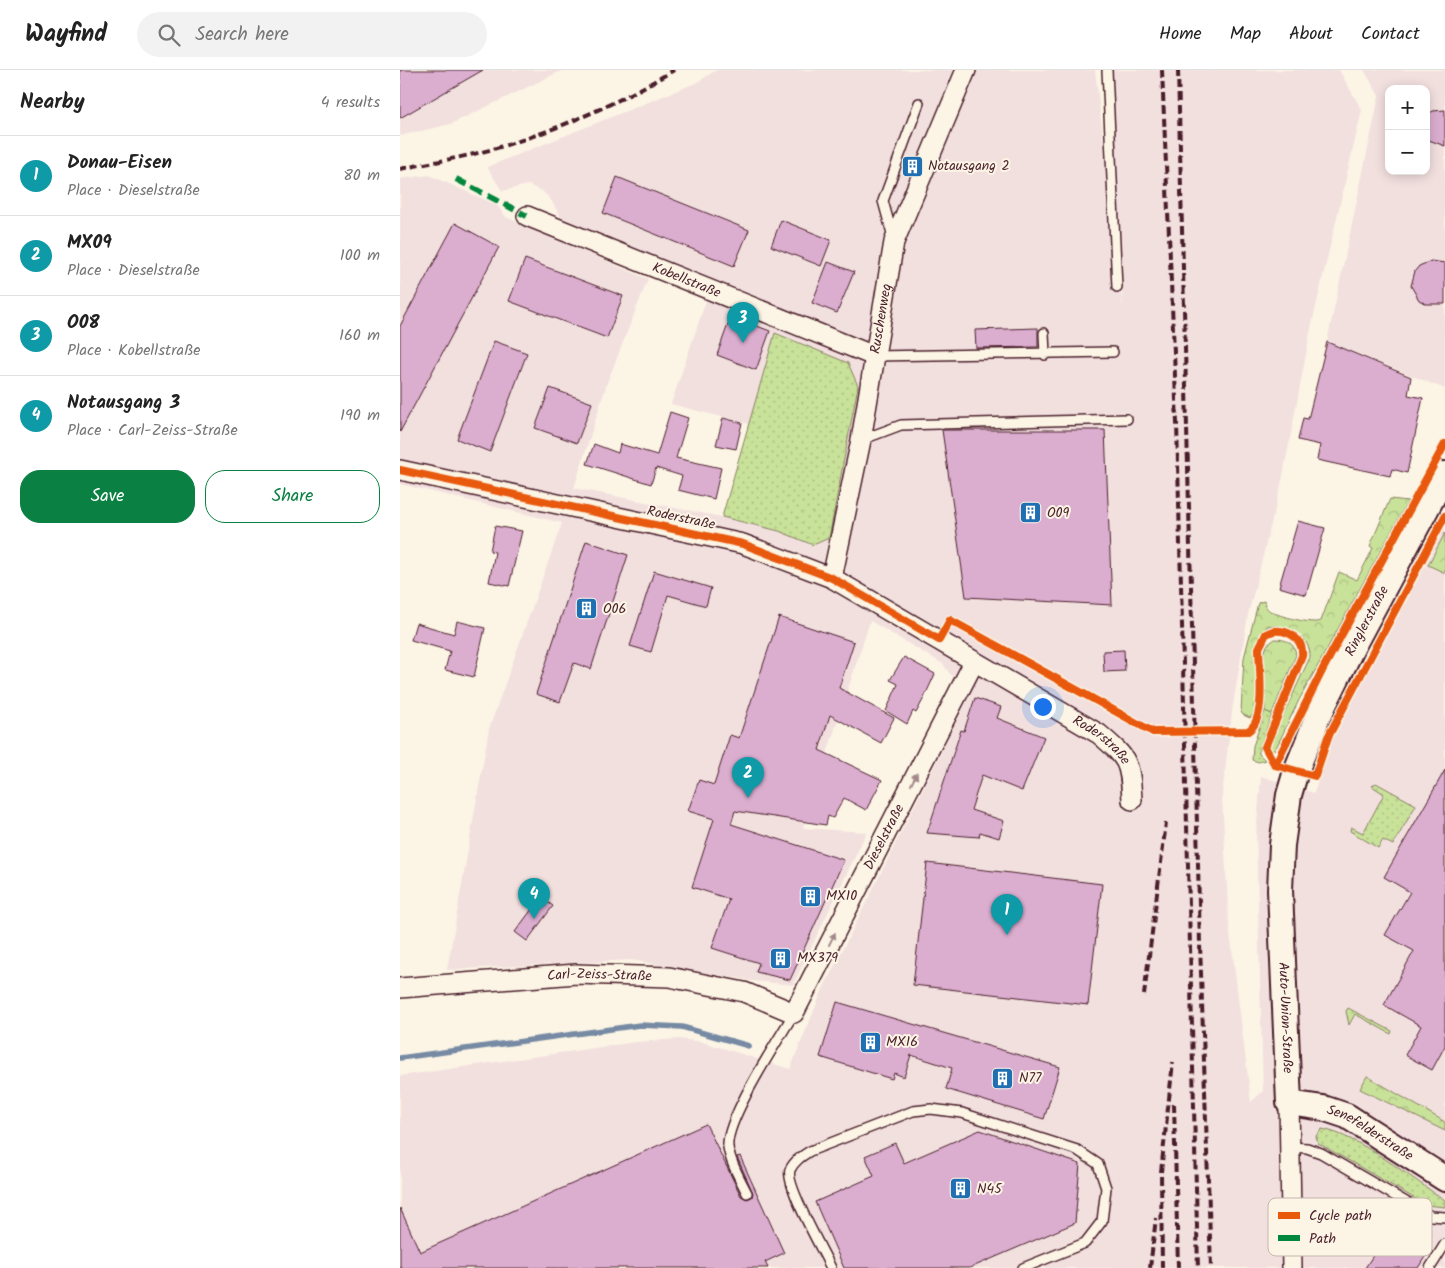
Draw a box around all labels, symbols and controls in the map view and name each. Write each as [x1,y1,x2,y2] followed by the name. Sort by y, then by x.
[137,12,487,57] search box
[25,15,107,54] text: Wayfind
[195,20,289,50] text: Search here
[1159,20,1202,49] text: Home
[1230,20,1261,49] text: Map
[1289,20,1333,49] text: About
[1361,20,1420,49] text: Contact
[155,21,183,49] icon: search
[1385,85,1430,175] map controls
[1385,85,1430,130] button: +
[20,86,85,119] text: Nearby
[321,90,380,115] text: 4 results
[1385,130,1430,175] button: −
[67,148,172,178] text: Donau-Eisen
[900,154,924,178] building icon: Notausgang 2
[928,155,1010,177] place label: Notausgang 2
[34,163,38,188] text: 1
[343,163,380,188] text: 80 m
[67,178,200,203] text: Place · Dieselstraße
[67,228,112,258] text: MX09
[31,243,41,268] text: 2
[340,243,380,268] text: 100 m
[649,257,725,304] street label: Kobellstraße
[67,258,200,283] text: Place · Dieselstraße
[865,282,898,355] street label: Ruschenweg
[727,302,759,343] pin: 3
[67,308,100,338] text: O08
[32,323,40,348] text: 3
[339,323,380,348] text: 160 m
[67,338,201,363] text: Place · Kobellstraße
[67,388,180,418] text: Notausgang 3
[32,403,40,428] text: 4
[340,403,380,428] text: 190 m
[67,418,238,443] text: Place · Carl-Zeiss-Straße
[20,470,195,523] button: Save
[205,470,380,523] button: Share
[645,500,718,536] street label: Roderstraße
[1019,501,1043,525] building icon: O09
[1047,502,1070,524] place label: O09
[1339,581,1395,660] street label: Ringlerstraße
[575,597,599,621] building icon: O06
[603,598,626,620] place label: O06
[1030,694,1056,720] your location
[1068,710,1136,769] street label: Roderstraße
[732,757,764,798] pin: 2
[910,771,918,786] one-way arrow
[858,800,911,874] street label: Dieselstraße
[518,878,550,919] pin: 4
[798,884,822,908] building icon: MX10
[826,885,857,907] place label: MX10
[991,894,1023,935] pin: 1
[828,931,836,946] one-way arrow
[769,946,793,970] building icon: MX379
[797,947,838,969] place label: MX379
[1272,962,1299,1075] street label: Auto-Union-Straße
[546,963,653,987] street label: Carl-Zeiss-Straße
[858,1030,882,1054] building icon: MX16
[886,1031,918,1053] place label: MX16
[991,1066,1015,1090] building icon: N77
[1019,1067,1042,1089] place label: N77
[1324,1099,1418,1167] street label: Senefelderstraße
[949,1177,973,1201] building icon: N45
[977,1178,1003,1200] place label: N45
[1268,1198,1432,1256] legend
[1309,1205,1372,1227] text: Cycle path
[1309,1228,1336,1250] text: Path

